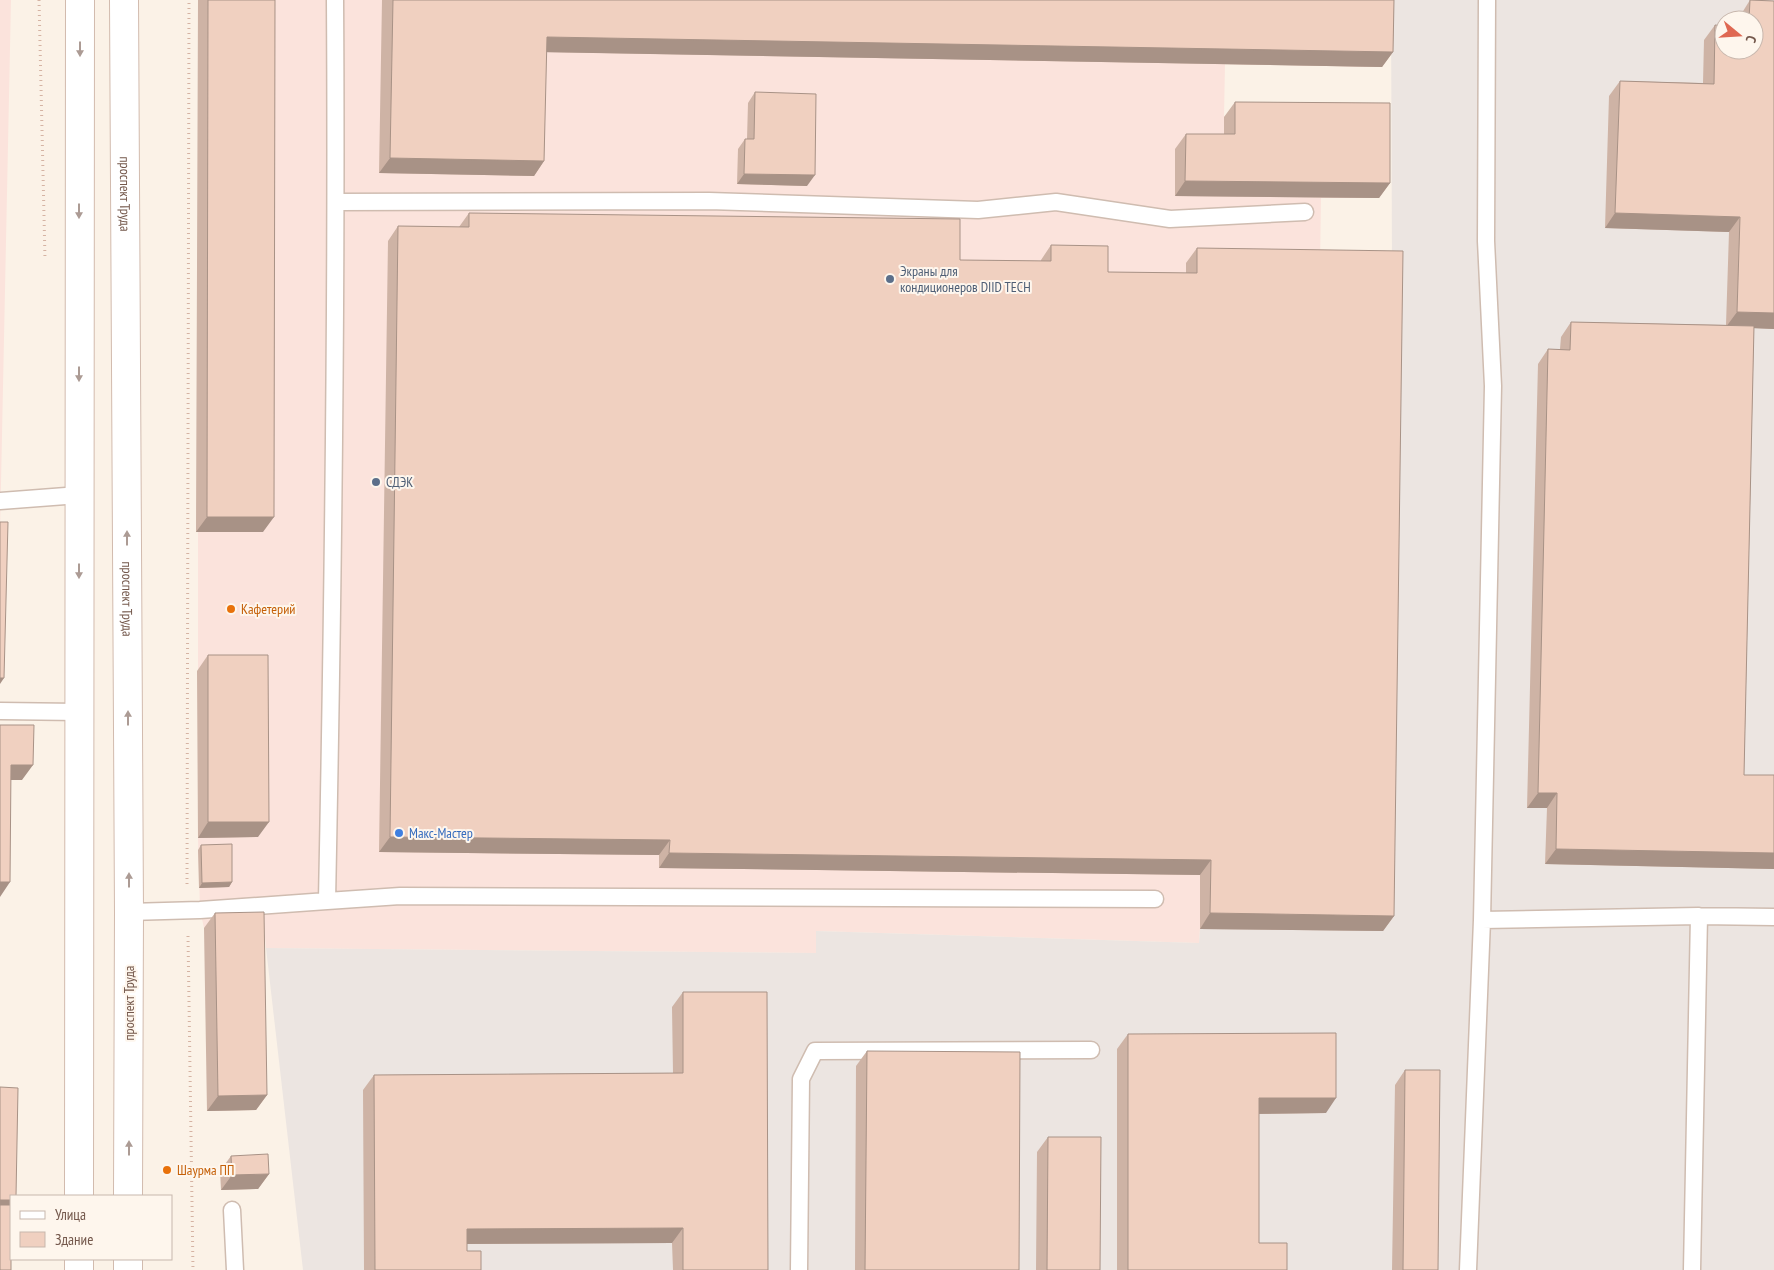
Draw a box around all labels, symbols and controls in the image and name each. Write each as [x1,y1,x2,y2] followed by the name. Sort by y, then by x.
[1714,10,1764,60] north arrow
[1742,33,1761,45] text: С
[76,41,84,57] one-way arrow
[116,156,134,232] street label: проспект Труда
[75,203,83,219] one-way arrow
[900,262,1031,296] place label: Экраны для кондиционеров DIID TECH
[884,273,896,285] marker: Экраны для кондиционеров DIID TECH
[75,366,83,382] one-way arrow
[386,473,413,491] place label: СДЭК
[370,476,382,488] marker: СДЭК
[123,529,131,545] one-way arrow
[118,561,136,637] street label: проспект Труда
[75,563,83,579] one-way arrow
[241,600,295,618] place label: Кафетерий
[225,603,237,615] marker: Кафетерий
[124,709,132,725] one-way arrow
[409,824,473,842] place label: Макс-Мастер
[393,827,405,839] marker: Макс-Мастер
[125,872,133,888] one-way arrow
[120,966,138,1040] street label: проспект Труда
[125,1139,133,1155] one-way arrow
[177,1161,234,1179] place label: Шаурма ПП
[161,1164,173,1176] marker: Шаурма ПП
[10,1195,172,1260] legend
[55,1205,86,1224] text: Улица
[55,1230,93,1249] text: Здание

